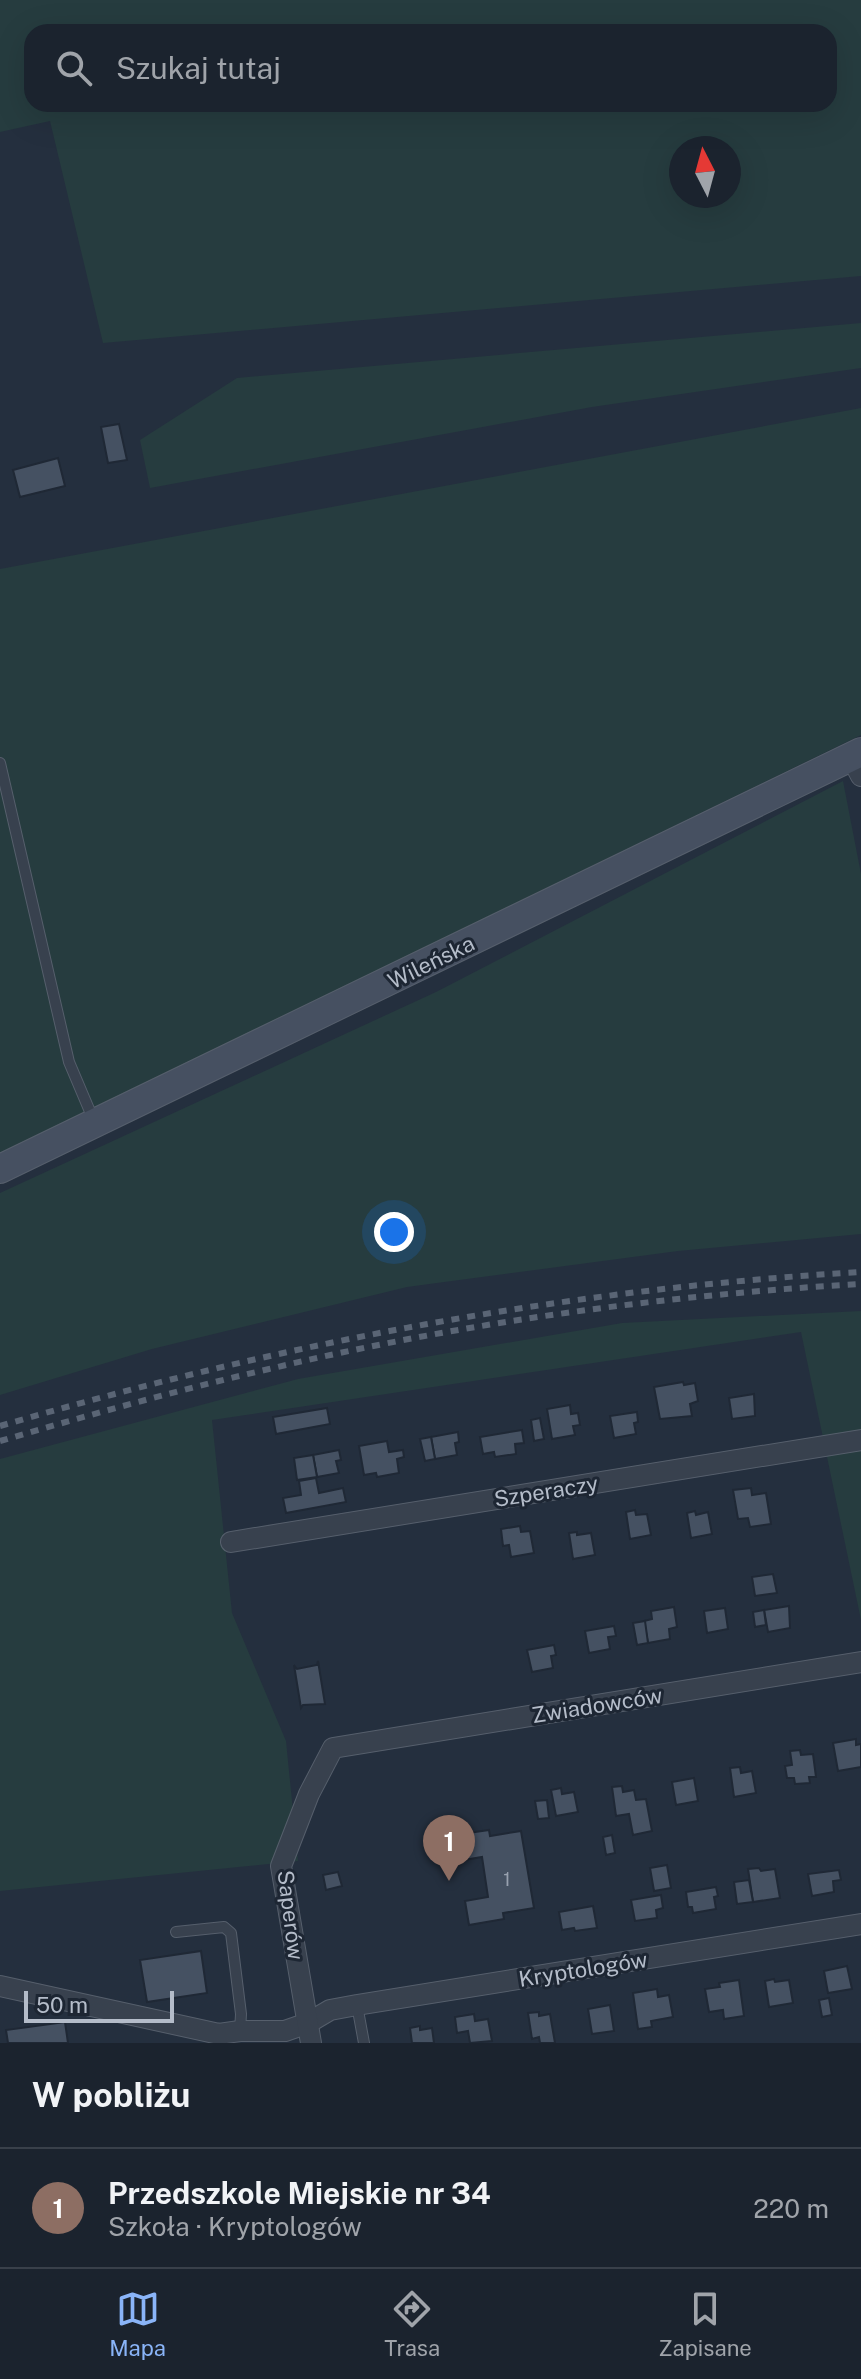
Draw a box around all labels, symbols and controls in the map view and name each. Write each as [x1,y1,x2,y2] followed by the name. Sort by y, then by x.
[24,24,837,112] search box
[52,46,96,90] icon: search
[116,50,281,86] text: Szukaj tutaj
[669,136,741,208] north arrow
[383,930,479,994] street label: Wileńska
[374,1212,414,1252] your location
[492,1470,600,1512] street label: Szperaczy
[530,1682,664,1728] street label: Zwiadowców
[423,1815,475,1881] pin: 1
[273,1869,309,1961] street label: Saperów
[503,1869,511,1890] house number: 1
[517,1946,649,1992] street label: Kryptologów
[24,1987,174,2023] scale bar
[36,1992,88,2018] text: 50 m
[32,2075,191,2115] text: W pobliżu
[108,2175,491,2211] text: Przedszkole Miejskie nr 34
[52,2193,64,2224] text: 1
[753,2193,829,2224] text: 220 m
[108,2211,362,2242] text: Szkoła · Kryptologów
[109,2287,166,2361] tab: Mapa
[384,2287,440,2361] tab: Trasa
[658,2287,752,2361] tab: Zapisane

